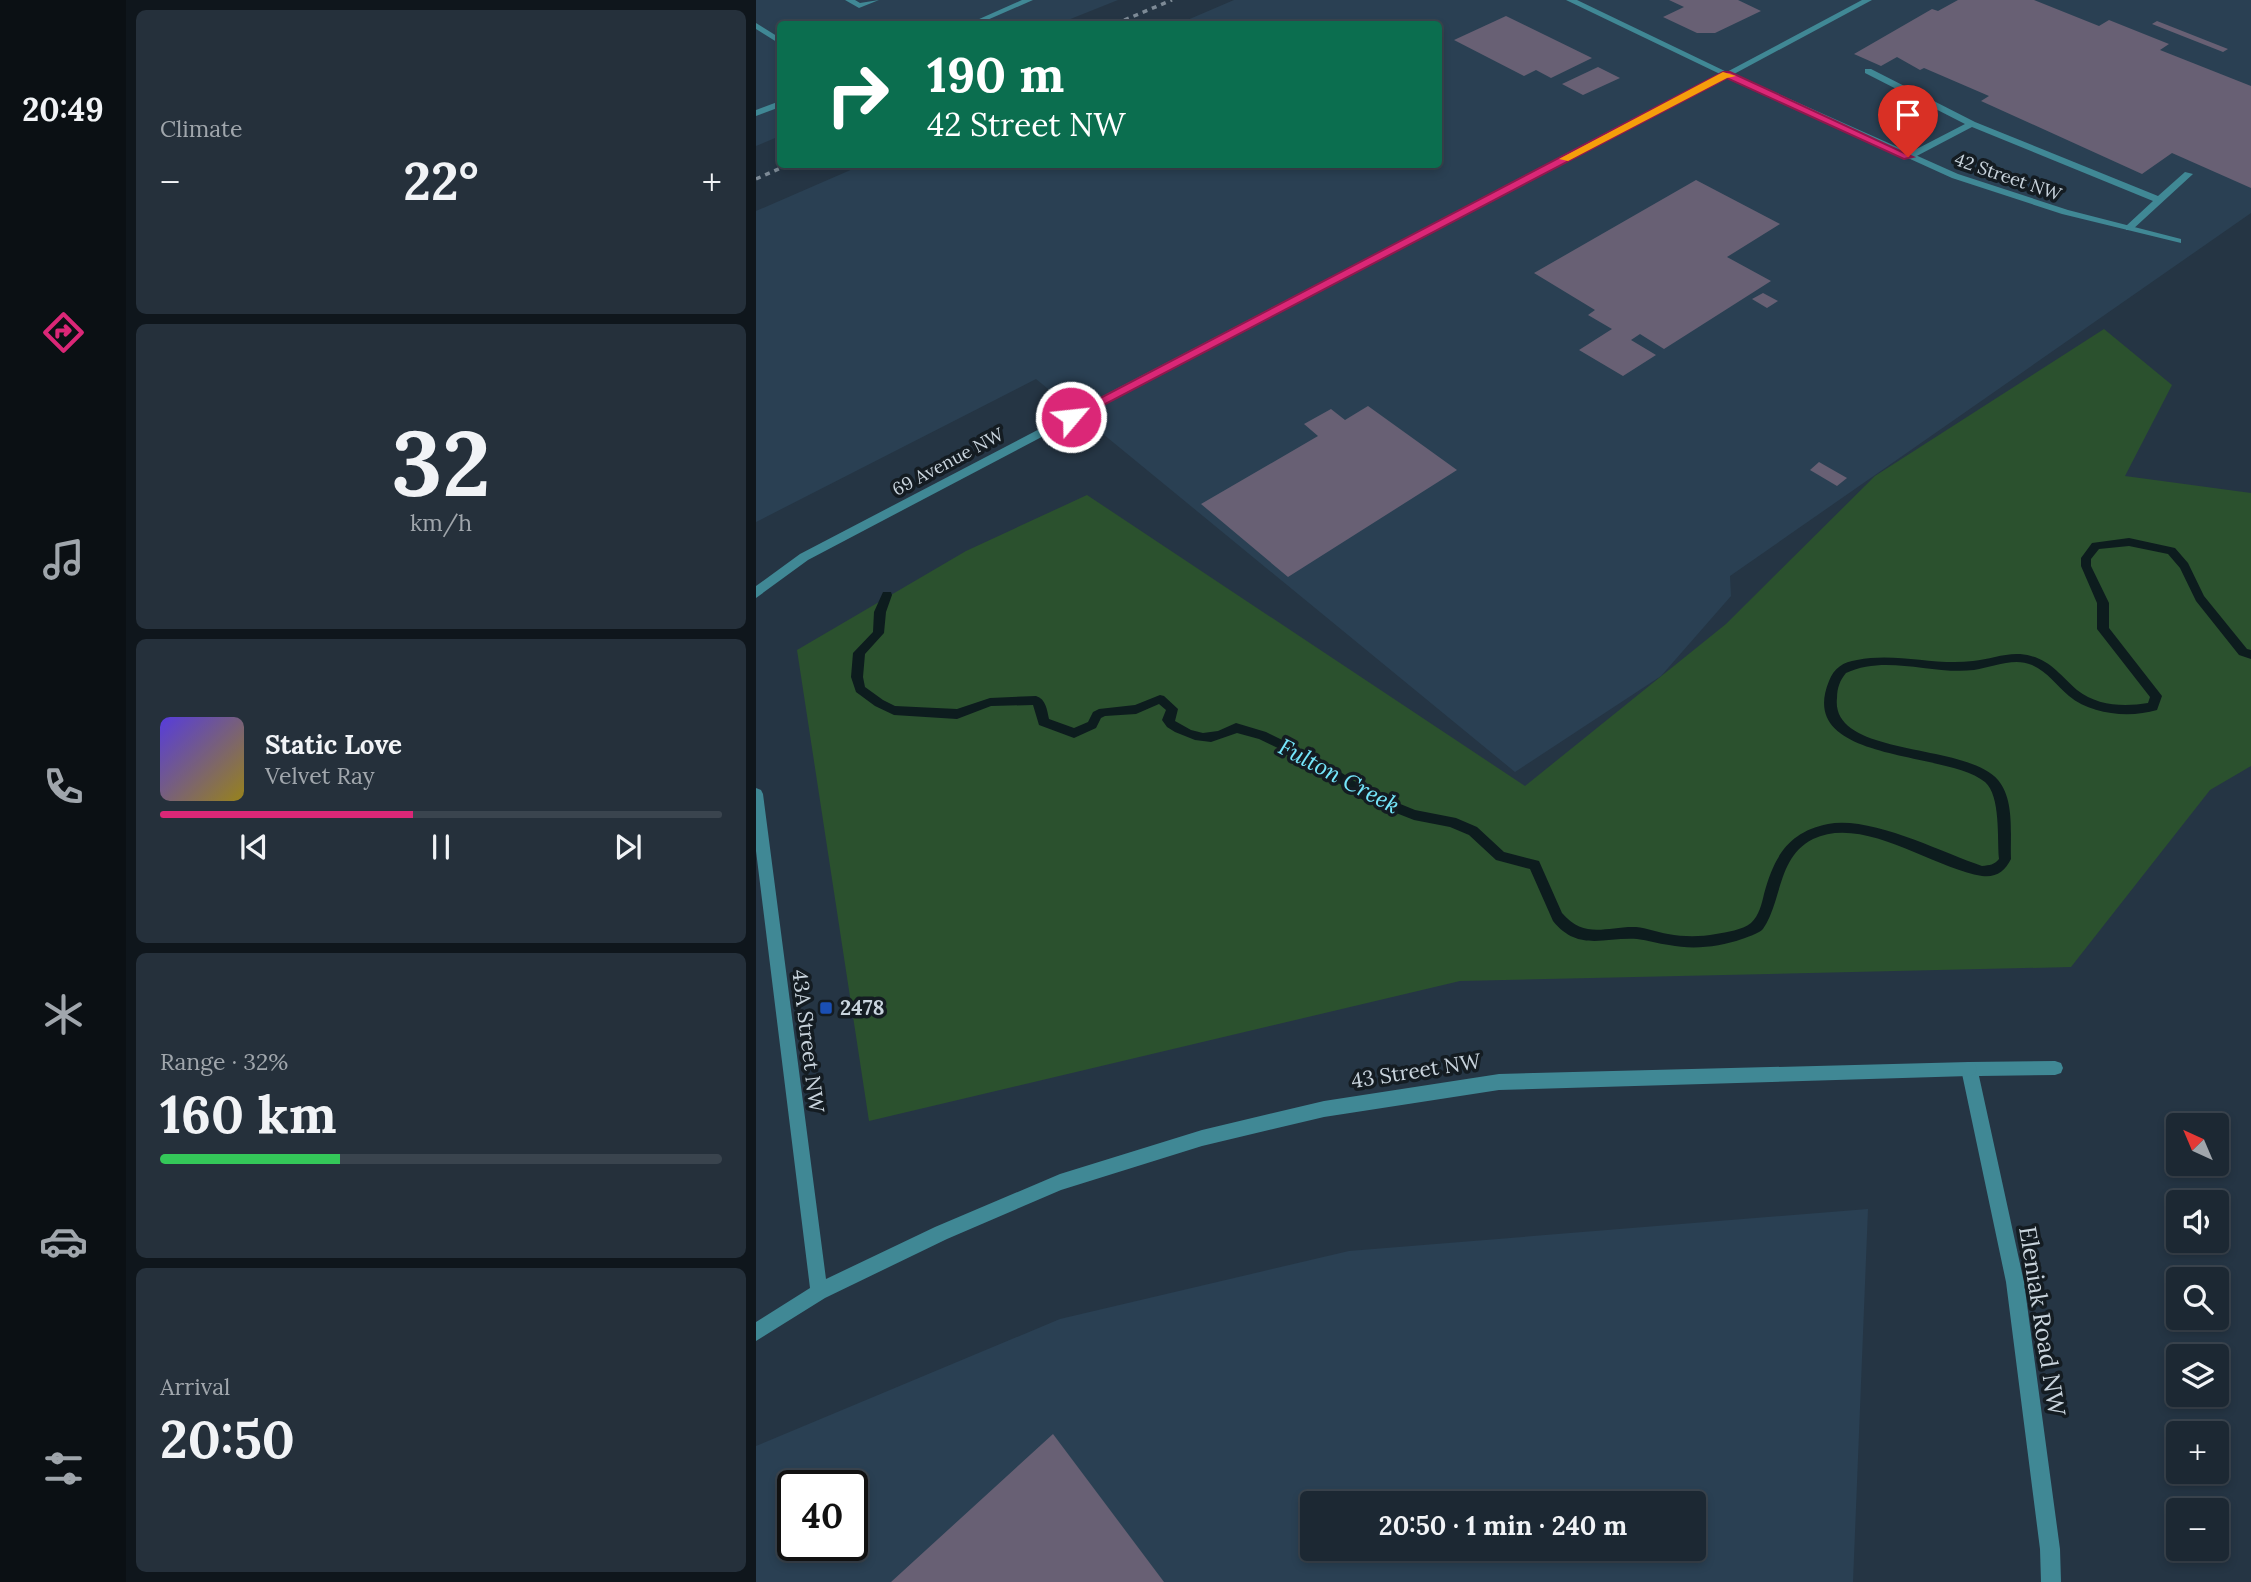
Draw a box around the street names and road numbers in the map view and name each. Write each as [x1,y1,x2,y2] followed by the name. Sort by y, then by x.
[1952,147,2066,206] street label: 42 Street NW
[888,422,1008,501] street label: 69 Avenue NW
[786,968,831,1115] street label: 43A Street NW
[1349,1047,1484,1094] street label: 43 Street NW
[2012,1224,2073,1419] street label: Eleniak Road NW

